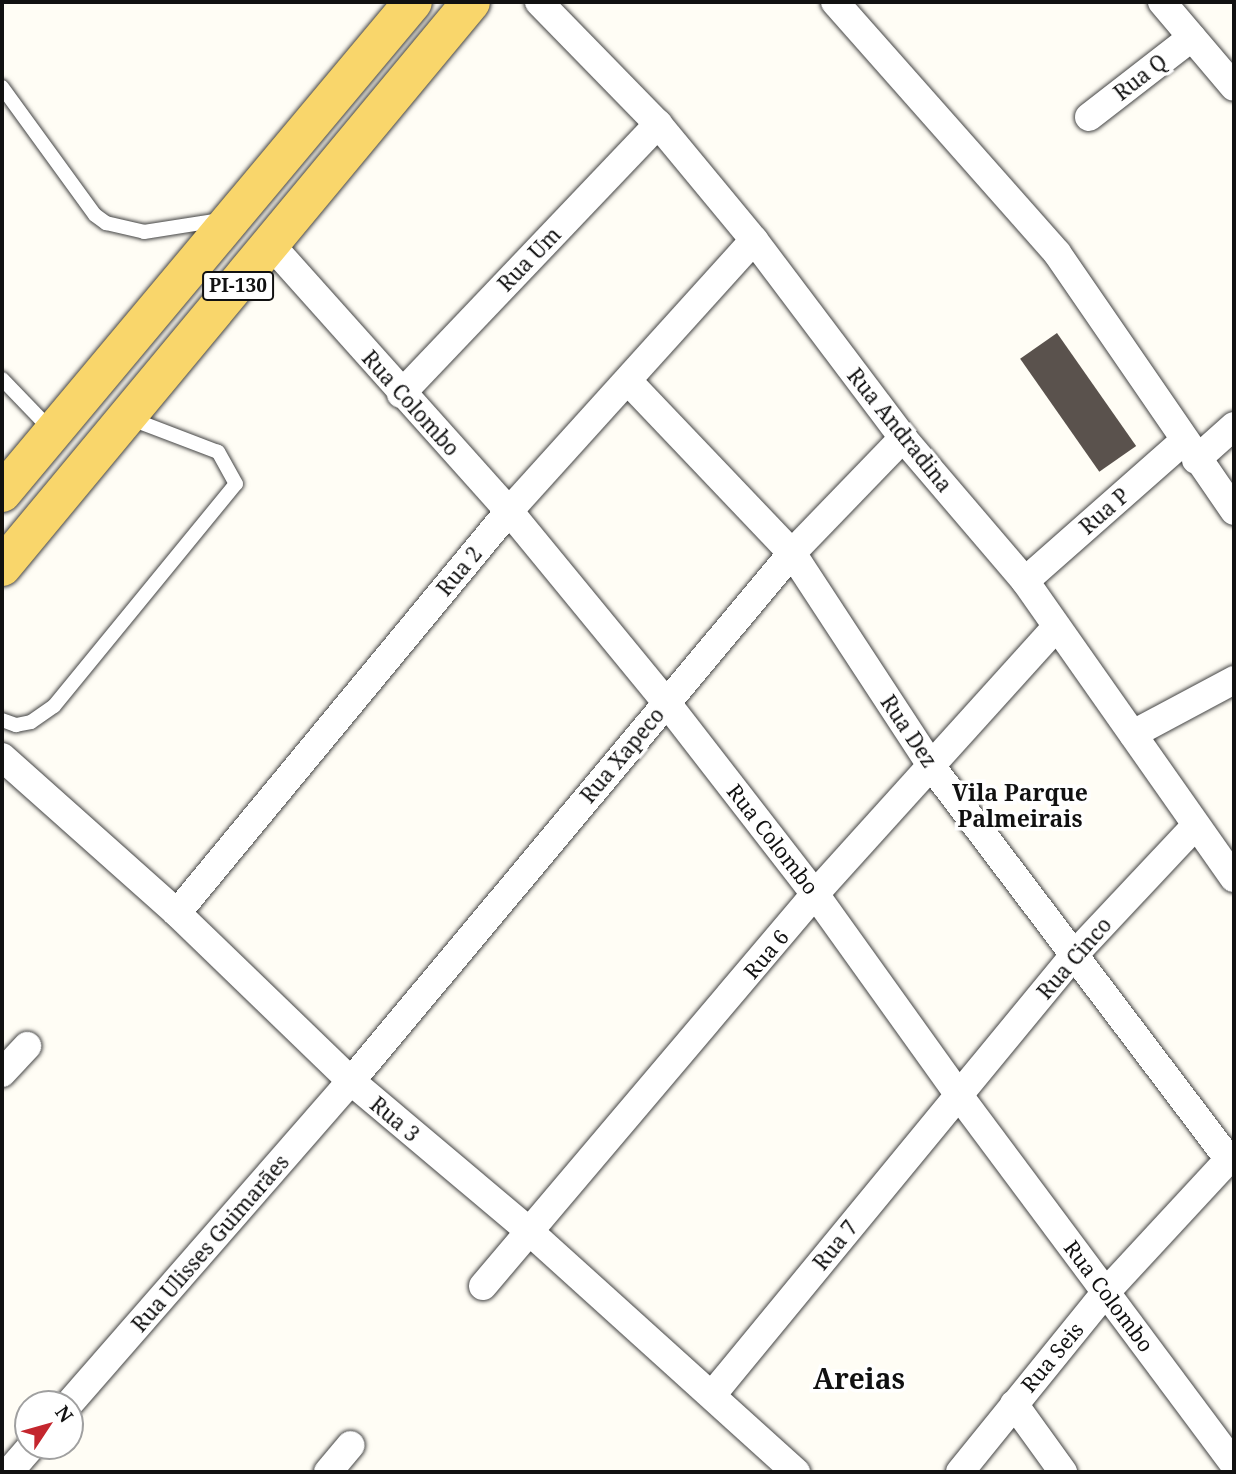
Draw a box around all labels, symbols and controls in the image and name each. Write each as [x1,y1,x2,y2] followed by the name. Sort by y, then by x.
[1109,49,1171,105] street label: Rua Q
[492,222,566,296] street label: Rua Um
[201,270,275,302] road number: PI-130
[357,345,465,461] street label: Rua Colombo
[842,363,958,497] street label: Rua Andradina
[1074,483,1134,539] street label: Rua P
[431,541,487,601] street label: Rua 2
[876,690,942,772] street label: Rua Dez
[575,702,669,808] street label: Rua Xapeco
[952,778,1088,832] district label: Vila Parque Palmeirais
[722,779,824,899] street label: Rua Colombo
[1032,912,1116,1004] street label: Rua Cinco
[738,924,794,984] street label: Rua 6
[365,1091,425,1147] street label: Rua 3
[126,1149,294,1337] street label: Rua Ulisses Guimarães
[808,1215,862,1275] street label: Rua 7
[1059,1235,1159,1357] street label: Rua Colombo
[1016,1317,1088,1397] street label: Rua Seis
[813,1361,905,1395] district label: Areias
[14,1390,84,1460] north arrow
[49,1400,79,1428] text: N

